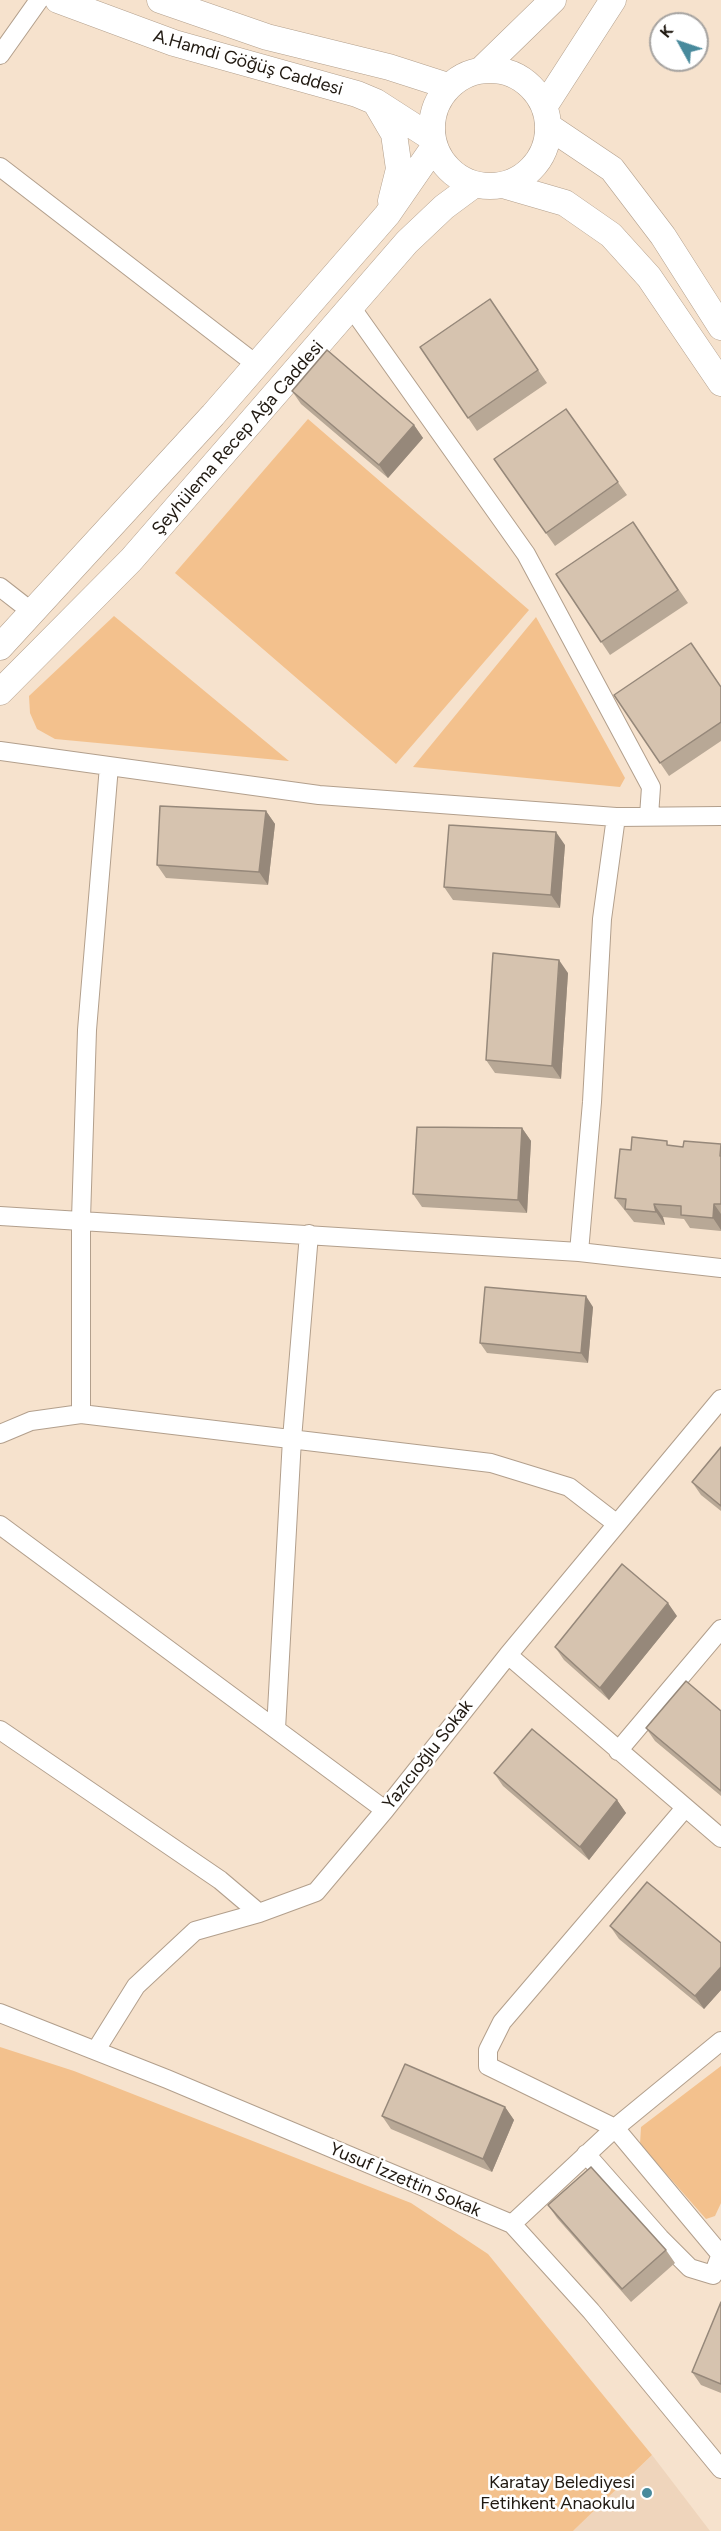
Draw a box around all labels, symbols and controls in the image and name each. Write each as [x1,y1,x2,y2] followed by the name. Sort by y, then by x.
[649,12,709,72] north arrow
[656,21,677,42] text: K
[151,26,345,100] street label: A.Hamdi Göğüş Caddesi
[148,336,328,540] street label: Şeyhülema Recep Ağa Caddesi
[378,1696,478,1814] street label: Yazıcıoğlu Sokak
[326,2138,484,2222] street label: Yusuf İzzettin Sokak
[480,2472,635,2514] place label: Karatay Belediyesi Fetihkent Anaokulu
[640,2486,654,2500] marker: Karatay Belediyesi Fetihkent Anaokulu

